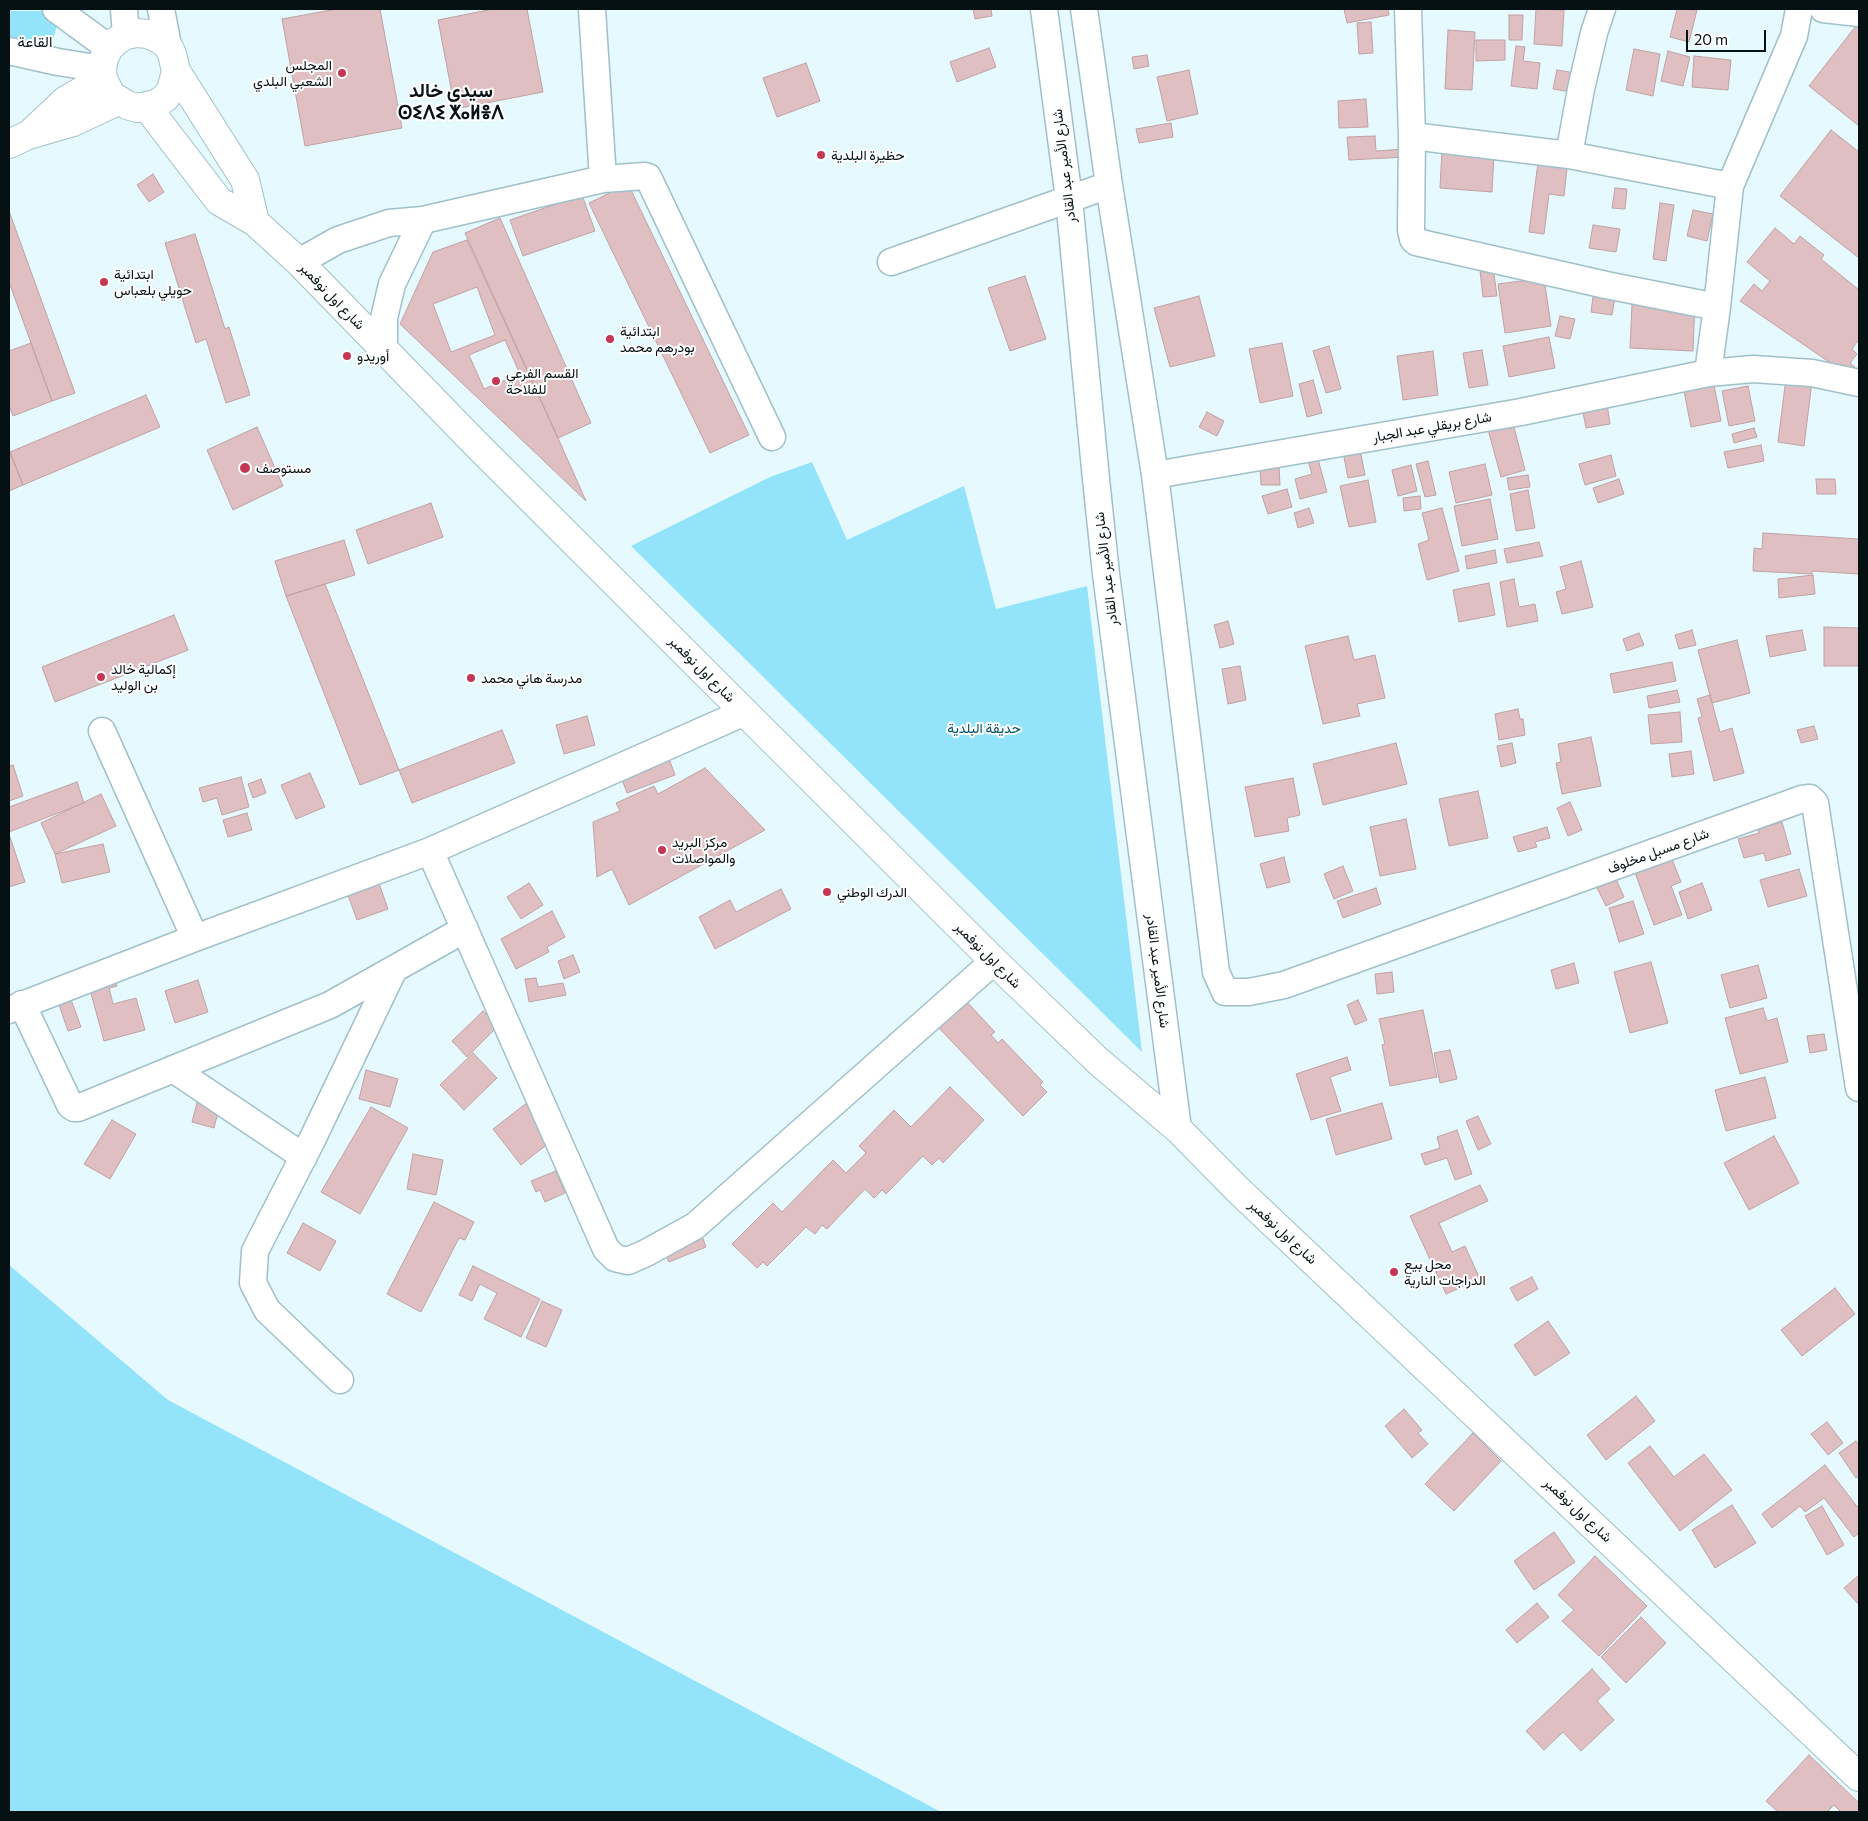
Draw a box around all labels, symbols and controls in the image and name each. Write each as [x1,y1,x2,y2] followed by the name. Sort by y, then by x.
[1688,20,1768,52] scale bar
[1694,30,1728,48] text: 20 m
[18,33,52,51] district label: القاعة
[253,57,332,90] place label: المجلس الشعبي البلدي
[336,67,348,79] marker: المجلس الشعبي البلدي
[398,80,504,124] district label: سيدي خالد ⵙⵉⴷⵉ ⵅⴰⵍⴻⴷ
[1049,108,1079,224] street label: شارع الأمير عبد القادر
[831,147,905,163] place label: حظيرة البلدية
[815,149,827,161] marker: حظيرة البلدية
[296,259,368,333] street label: شارع اول نوفمبر
[114,266,192,298] place label: ابتدائية حويلي بلعباس
[98,276,110,288] marker: ابتدائية حويلي بلعباس
[620,323,695,356] place label: ابتدائية بودرهم محمد
[604,333,616,345] marker: ابتدائية بودرهم محمد
[357,348,389,364] place label: أوريدو
[341,350,353,362] marker: أوريدو
[506,365,579,398] place label: القسم الفرعي للفلاحة
[490,375,502,387] marker: القسم الفرعي للفلاحة
[1371,408,1493,446] street label: شارع بريقلي عبد الجبار
[256,460,311,476] place label: مستوصف
[238,461,252,475] marker: مستوصف
[1091,511,1121,627] street label: شارع الأمير عبد القادر
[665,632,739,706] street label: شارع اول نوفمبر
[111,661,176,694] place label: إكمالية خالد بن الوليد
[481,670,582,686] place label: مدرسة هاني محمد
[95,671,107,683] marker: إكمالية خالد بن الوليد
[465,672,477,684] marker: مدرسة هاني محمد
[947,720,1021,736] park label: حديقة البلدية
[1605,825,1711,877] street label: شارع مسبل مخلوف
[672,834,735,866] place label: مركز البريد والمواصلات
[656,844,668,856] marker: مركز البريد والمواصلات
[837,884,907,900] place label: الدرك الوطني
[821,886,833,898] marker: الدرك الوطني
[1143,913,1173,1029] street label: شارع الأمير عبد القادر
[951,918,1025,992] street label: شارع اول نوفمبر
[1246,1196,1320,1268] street label: شارع اول نوفمبر
[1404,1256,1486,1288] place label: محل بيع الدراجات النارية
[1388,1266,1400,1278] marker: محل بيع الدراجات النارية
[1541,1474,1615,1546] street label: شارع اول نوفمبر

